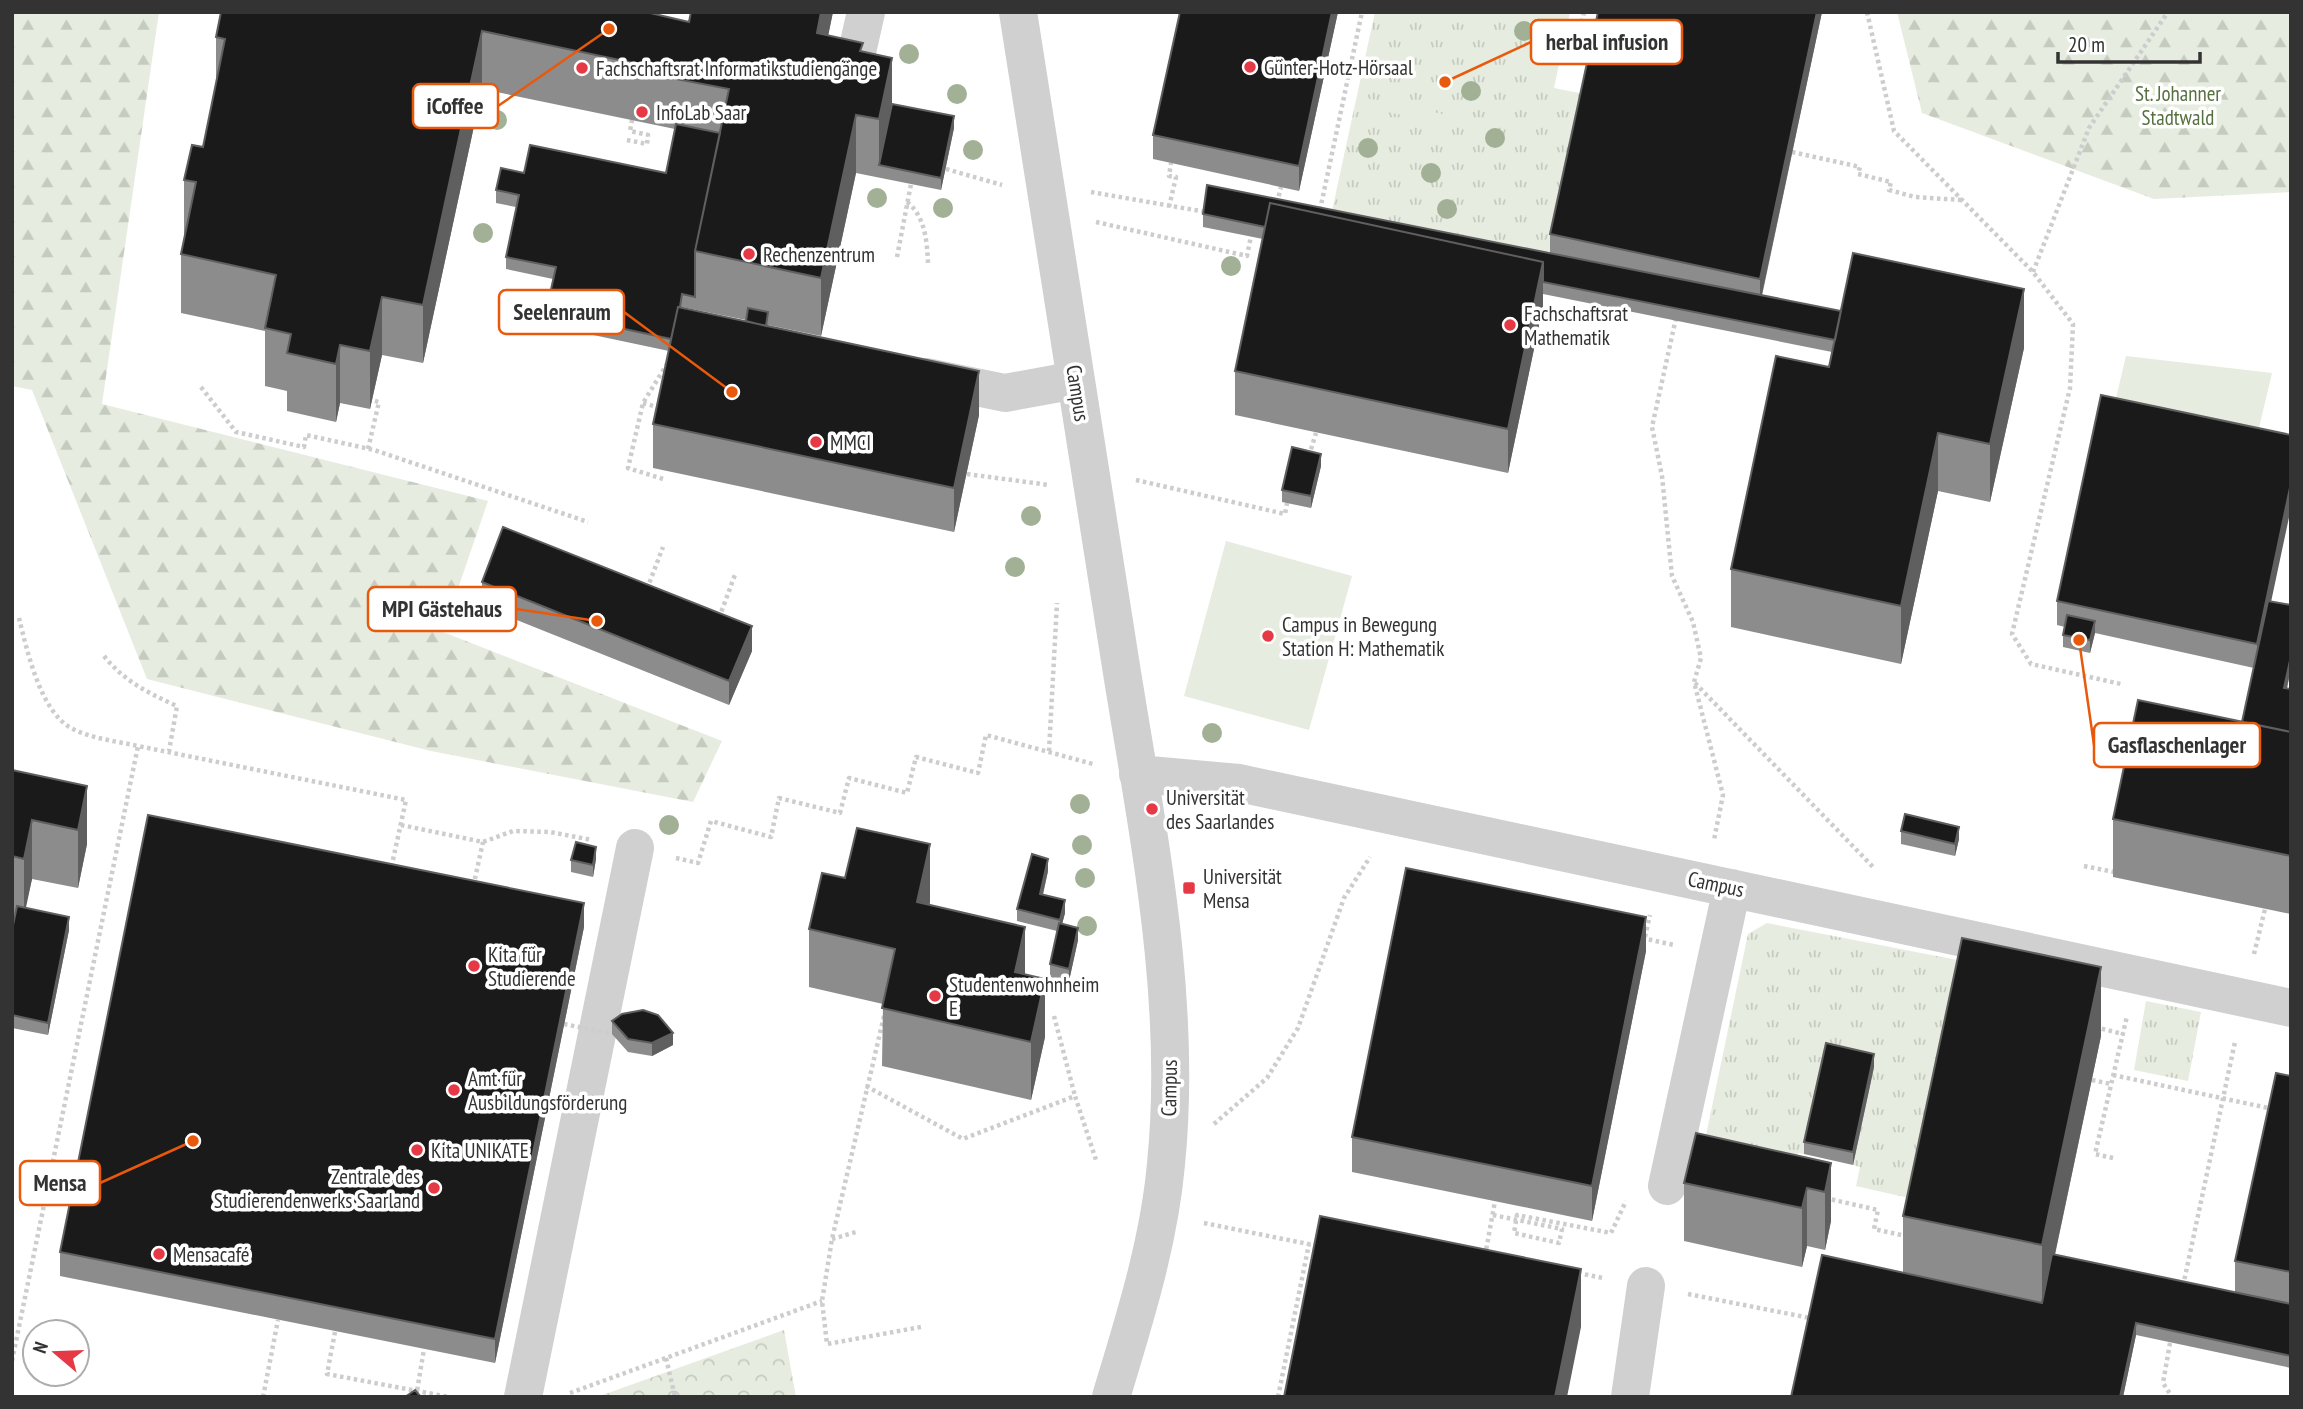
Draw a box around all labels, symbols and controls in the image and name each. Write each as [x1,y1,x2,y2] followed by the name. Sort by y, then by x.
[1531,20,1682,64] callout: herbal infusion
[2058,21,2200,65] scale bar
[1546,27,1668,56] text: herbal infusion
[2068,31,2105,58] text: 20 m
[1264,54,1413,81] place label: Günter-Hotz-Hörsaal
[596,55,877,82] place label: Fachschaftsrat Informatikstudiengänge
[1242,59,1258,75] marker: Günter-Hotz-Hörsaal
[574,60,590,76] marker: Fachschaftsrat Informatikstudiengänge
[2135,80,2221,131] park label: St. Johanner Stadtwald
[413,84,498,128] callout: iCoffee
[427,91,484,120] text: iCoffee
[656,99,747,126] place label: InfoLab Saar
[634,104,650,120] marker: InfoLab Saar
[763,241,875,268] place label: Rechenzentrum
[741,246,757,262] marker: Rechenzentrum
[499,290,624,334] callout: Seelenraum
[513,297,611,326] text: Seelenraum
[1524,300,1628,351] place label: Fachschaftsrat Mathematik
[1502,317,1518,333] marker: Fachschaftsrat Mathematik
[1060,363,1096,423] street label: Campus
[830,429,871,456] place label: MMCI
[808,434,824,450] marker: MMCI
[368,587,516,631] callout: MPI Gästehaus
[382,594,502,623] text: MPI Gästehaus
[1282,611,1444,662] place label: Campus in Bewegung Station H: Mathematik
[1260,628,1276,644] marker: Campus in Bewegung Station H: Mathematik
[2094,723,2260,767] callout: Gasflaschenlager
[2108,730,2246,759] text: Gasflaschenlager
[1166,784,1274,835] place label: Universität des Saarlandes
[1144,801,1160,817] marker: Universität des Saarlandes
[1203,863,1282,914] place label: Universität Mensa
[1685,865,1747,903] street label: Campus
[1181,880,1197,896] marker: Universität Mensa
[488,941,576,992] place label: Kita für Studierende
[466,958,482,974] marker: Kita für Studierende
[949,971,1099,1022] place label: Studentenwohnheim E
[927,988,943,1004] marker: Studentenwohnheim E
[1155,1059,1183,1117] street label: Campus
[468,1065,627,1116] place label: Amt für Ausbildungsförderung
[446,1082,462,1098] marker: Amt für Ausbildungsförderung
[431,1137,529,1164] place label: Kita UNIKATE
[409,1142,425,1158] marker: Kita UNIKATE
[20,1161,100,1205] callout: Mensa
[214,1163,420,1214] place label: Zentrale des Studierendenwerks Saarland
[34,1168,87,1197] text: Mensa
[426,1180,442,1196] marker: Zentrale des Studierendenwerks Saarland
[173,1241,250,1268] place label: Mensacafé
[151,1246,167,1262] marker: Mensacafé
[21,1318,91,1388] north arrow
[27,1339,53,1356] text: N

